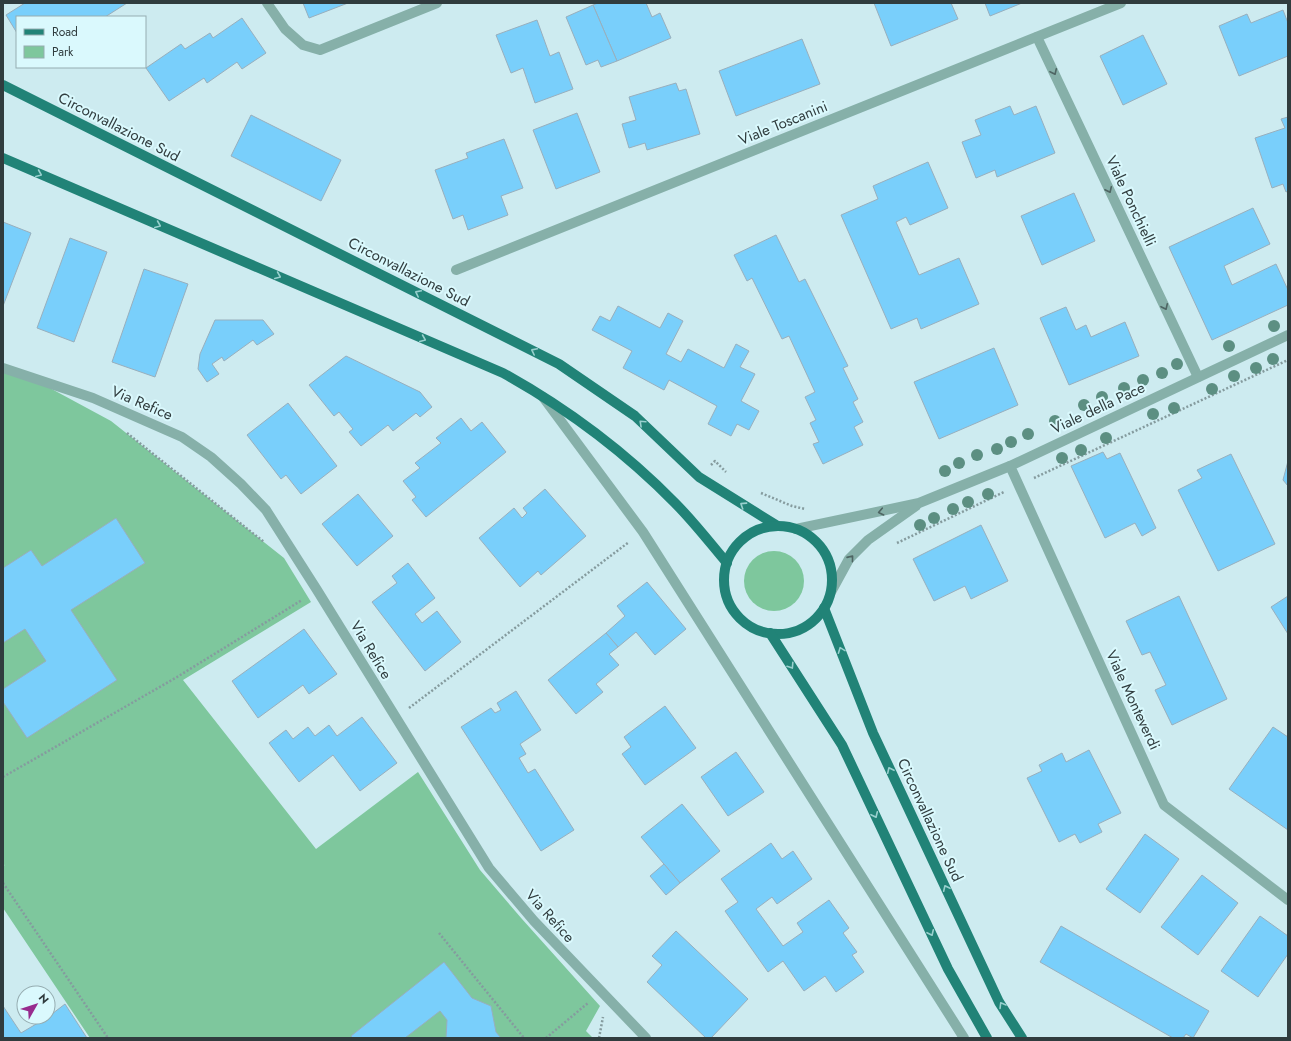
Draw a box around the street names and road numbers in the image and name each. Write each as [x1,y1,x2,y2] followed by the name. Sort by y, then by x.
[54,87,184,167] street label: Circonvallazione Sud
[735,95,831,151] street label: Viale Toscanini
[1100,152,1162,250] street label: Viale Ponchielli
[344,232,474,312] street label: Circonvallazione Sud
[1047,376,1149,439] street label: Viale della Pace
[108,380,176,426] street label: Via Refice
[345,617,397,684] street label: Via Refice
[1100,647,1166,753] street label: Viale Monteverdi
[892,755,968,885] street label: Circonvallazione Sud
[520,885,580,948] street label: Via Refice

